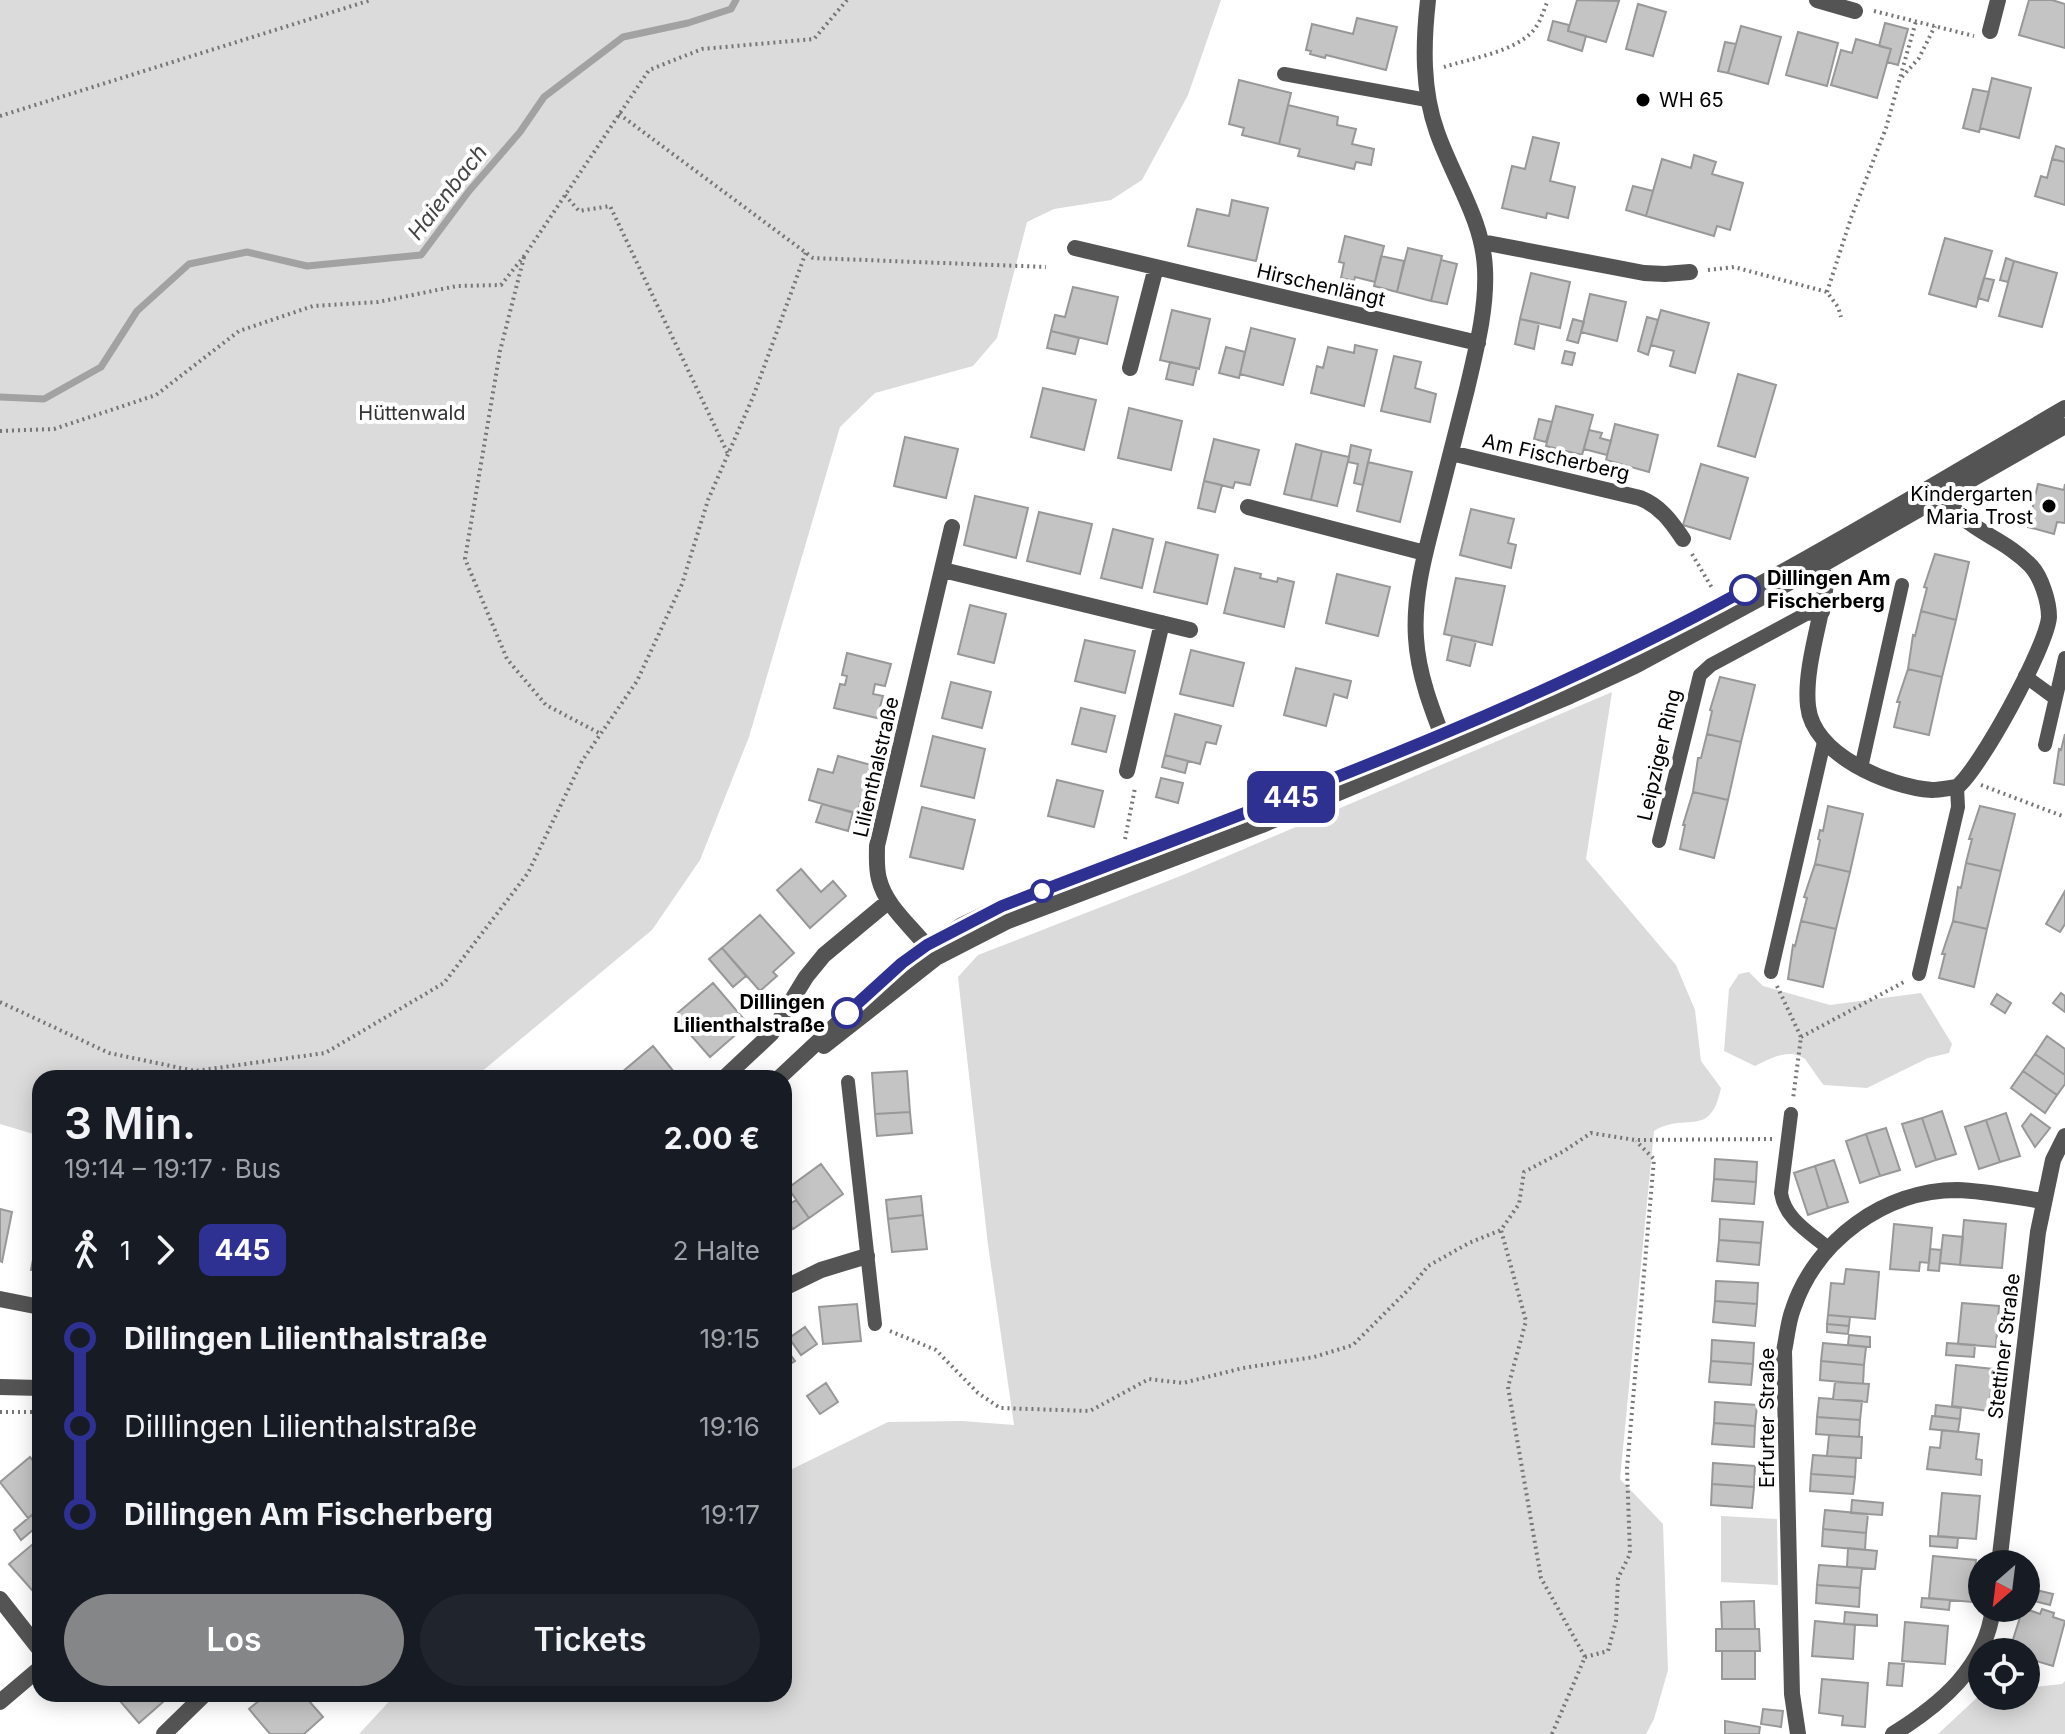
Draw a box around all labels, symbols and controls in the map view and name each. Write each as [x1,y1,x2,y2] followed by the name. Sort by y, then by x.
[1659,88,1724,112] place label: WH 65
[1634,91,1652,109] marker: WH 65
[402,139,492,245] water label: Haienbach
[1254,259,1388,312] street label: Hirschenlängt
[358,401,466,425] park label: Hüttenwald
[1480,428,1632,486] street label: Am Fischerberg
[1910,482,2033,529] place label: Kindergarten Maria Trost
[2040,497,2058,515] marker: Kindergarten Maria Trost
[1767,566,1891,613] place label: Dillingen Am Fischerberg
[1730,575,1760,605] marker: Dillingen Am Fischerberg
[1632,687,1686,823] street label: Leipziger Ring
[848,694,904,840] street label: Lilienthalstraße
[1245,771,1337,823] line badge: 445
[1263,780,1319,814] text: 445
[1031,880,1053,902] unlabelled marker
[673,990,825,1037] place label: Dillingen Lilienthalstraße
[832,998,862,1028] marker: Dillingen Lilienthalstraße
[64,1096,196,1150] text: 3 Min.
[664,1120,760,1156] text: 2.00 €
[64,1153,281,1184] text: 19:14 – 19:17 · Bus
[64,1228,108,1272] icon: walk
[143,1228,187,1272] icon: forward
[215,1233,270,1267] text: 445
[120,1235,131,1266] text: 1
[673,1235,760,1266] text: 2 Halte
[1983,1272,2025,1420] street label: Stettiner Straße
[124,1320,487,1356] text: Dillingen Lilienthalstraße
[699,1323,760,1354] text: 19:15
[1755,1348,1779,1488] street label: Erfurter Straße
[124,1408,477,1444] text: Dilllingen Lilienthalstraße
[699,1411,760,1442] text: 19:16
[124,1496,493,1532] text: Dillingen Am Fischerberg
[701,1499,760,1530] text: 19:17
[1968,1550,2040,1622] north arrow
[1968,1550,2040,1710] map controls
[64,1594,404,1686] button: Los
[420,1594,760,1686] button: Tickets
[1968,1638,2040,1710] button: locate

